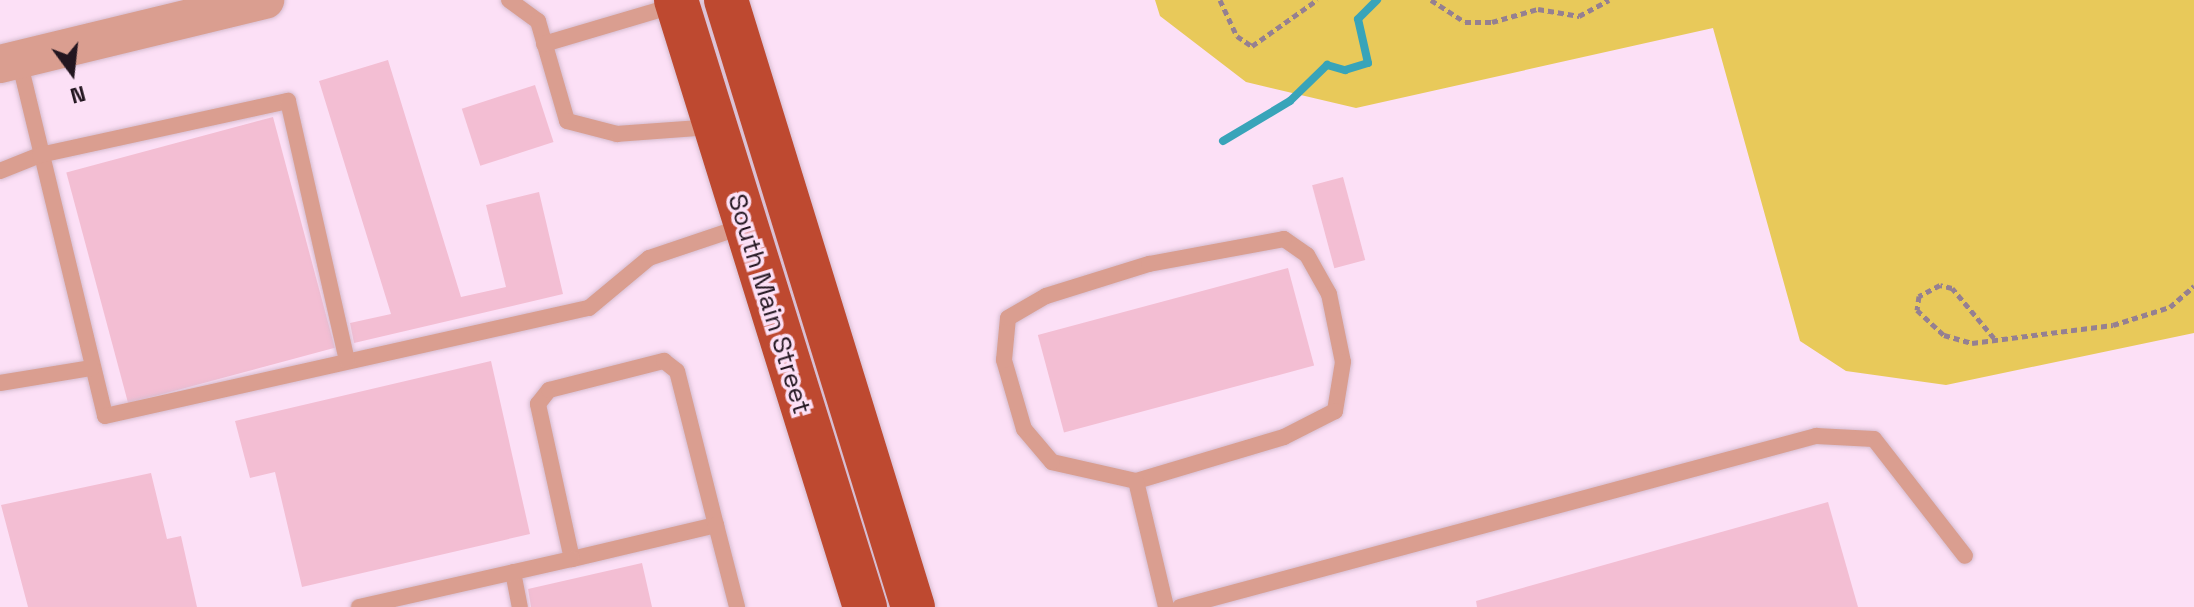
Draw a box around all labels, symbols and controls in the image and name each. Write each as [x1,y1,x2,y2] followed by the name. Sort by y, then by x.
[32,32,112,112] north arrow
[67,80,89,111] text: N
[721,190,817,418] street label: South Main Street

